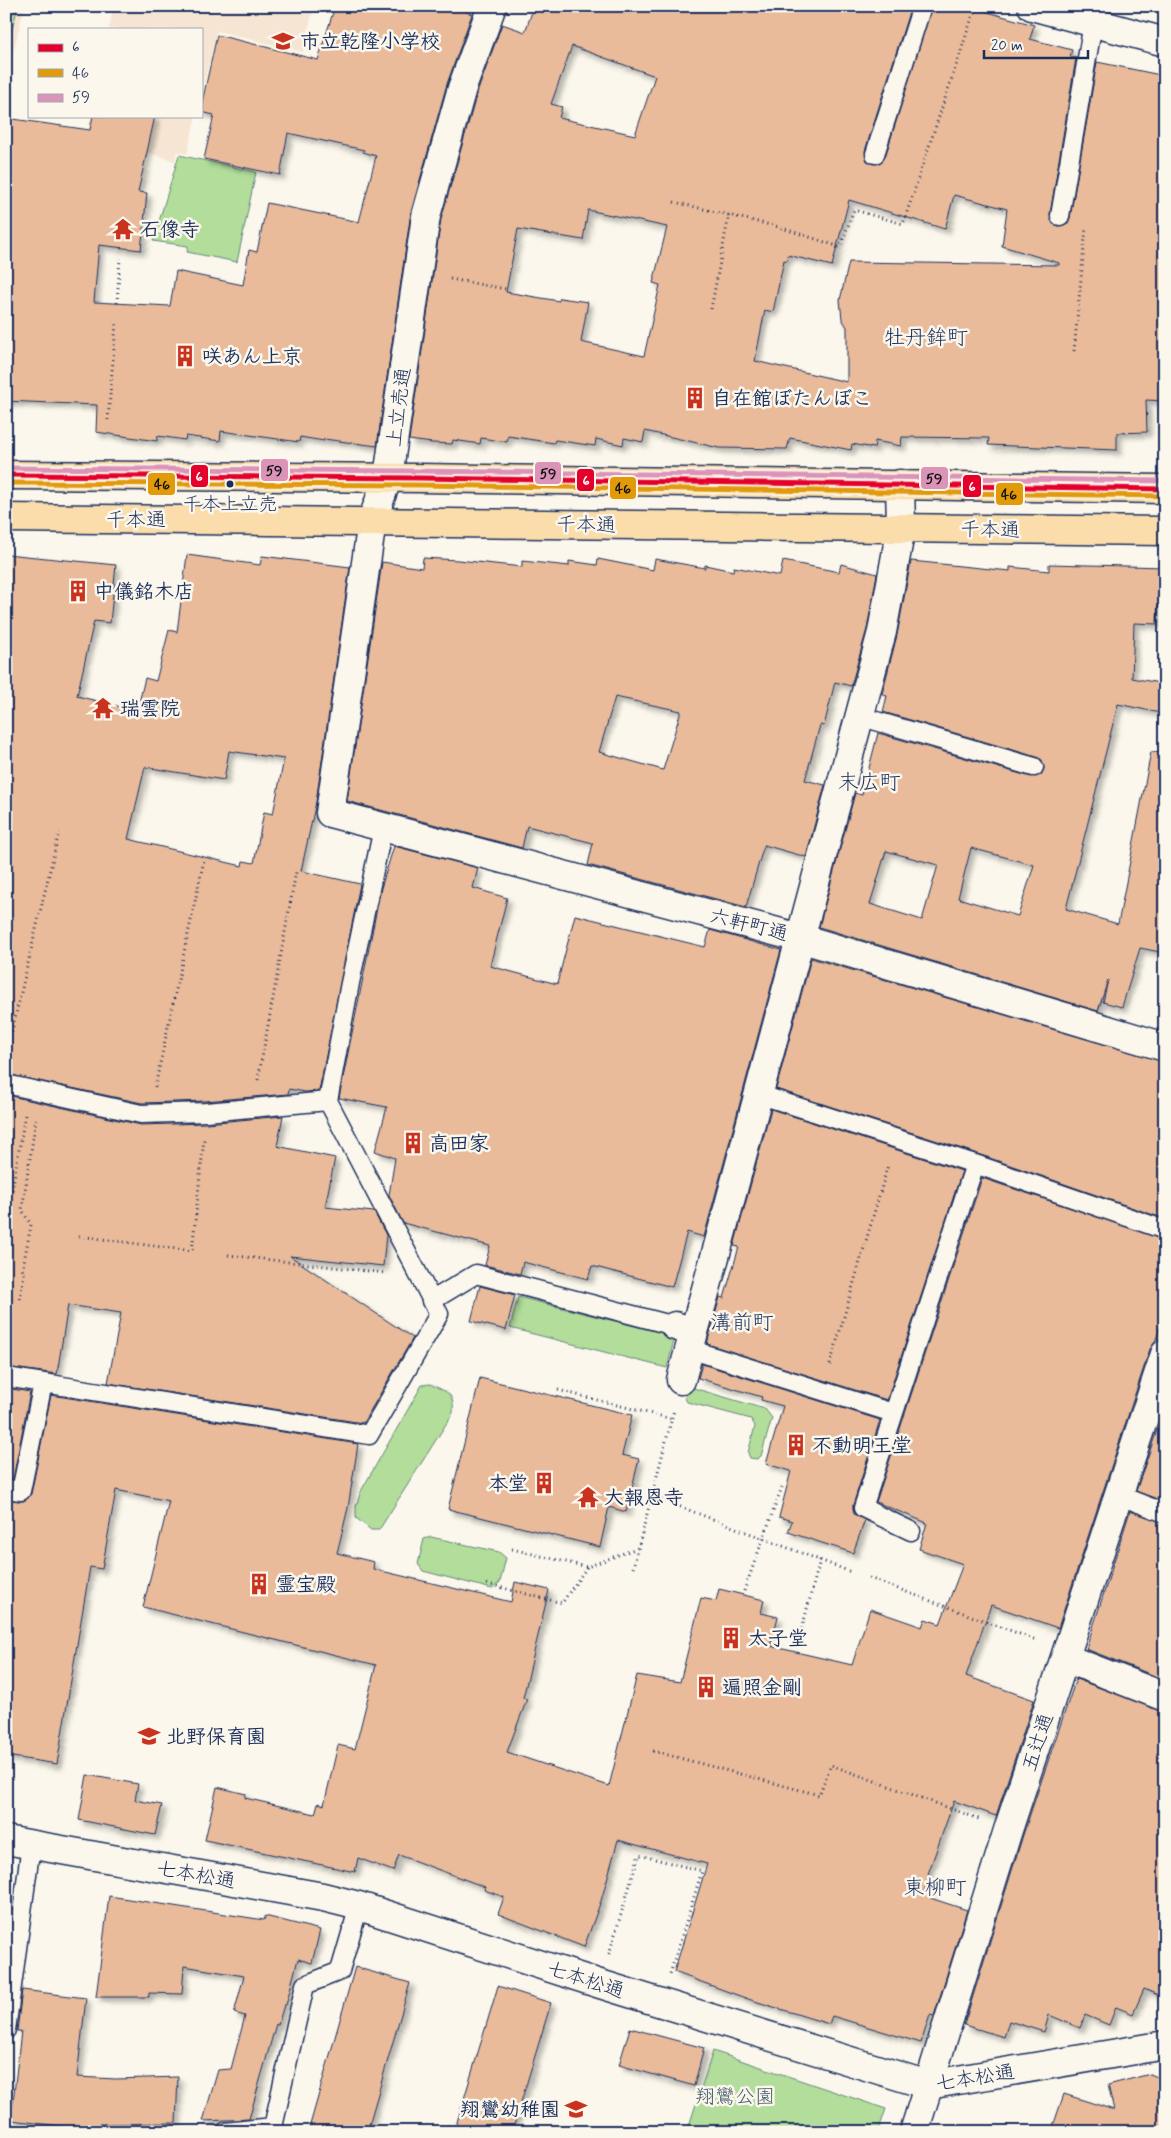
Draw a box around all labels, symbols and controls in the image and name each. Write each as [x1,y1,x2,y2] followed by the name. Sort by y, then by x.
[28,28,202,118] legend
[270,28,296,54] school or university icon: 市立乾隆小学校
[984,28,1087,60] scale bar
[300,29,440,56] place label: 市立乾隆小学校
[991,36,1023,56] text: 20 m
[72,38,80,58] text: 6
[72,64,89,84] text: 46
[72,88,90,108] text: 59
[110,216,136,242] temple icon: 石像寺
[140,217,200,244] place label: 石像寺
[884,324,968,352] district label: 牡丹鉾町
[172,343,198,369] building icon: 咲あん上京
[202,344,302,371] place label: 咲あん上京
[381,366,418,449] street label: 上立売通
[682,385,708,411] building icon: 自在館ぼたんぼこ
[712,386,872,413] place label: 自在館ぼたんぼこ
[260,458,289,482] line badge: 59
[534,461,562,485] line badge: 59
[266,462,282,480] text: 59
[190,464,209,488] line badge: 6
[540,465,556,483] text: 59
[920,466,949,490] line badge: 59
[195,468,203,486] text: 6
[576,468,595,492] line badge: 6
[926,470,942,488] text: 59
[147,472,176,496] line badge: 46
[582,472,590,490] text: 6
[962,474,982,498] line badge: 6
[154,476,170,494] text: 46
[609,476,637,500] line badge: 46
[968,478,976,496] text: 6
[225,479,235,489] marker: 千本上立売
[615,480,631,498] text: 46
[995,482,1024,506] line badge: 46
[1001,486,1017,504] text: 46
[182,492,278,517] place label: 千本上立売
[106,507,166,534] street label: 千本通
[556,511,616,540] street label: 千本通
[960,516,1020,545] street label: 千本通
[65,578,91,604] building icon: 中儀銘木店
[94,579,194,606] place label: 中儀銘木店
[90,695,116,721] temple icon: 瑞雲院
[120,696,180,723] place label: 瑞雲院
[838,769,901,797] district label: 末広町
[707,903,791,948] street label: 六軒町通
[400,1130,426,1156] building icon: 高田家
[429,1131,489,1158] place label: 高田家
[711,1309,774,1337] district label: 溝前町
[783,1432,809,1458] building icon: 不動明王堂
[812,1433,912,1460] place label: 不動明王堂
[531,1470,557,1496] building icon: 本堂
[488,1471,528,1498] place label: 本堂
[575,1484,601,1510] temple icon: 大報恩寺
[604,1485,684,1512] place label: 大報恩寺
[246,1571,272,1597] building icon: 霊宝殿
[276,1572,336,1599] place label: 霊宝殿
[718,1625,744,1651] building icon: 太子堂
[748,1626,808,1653] place label: 太子堂
[693,1674,719,1700] building icon: 遍照金剛
[722,1675,802,1702] place label: 遍照金剛
[1016,1710,1061,1775] street label: 五辻通
[136,1723,162,1749] school or university icon: 北野保育園
[166,1724,266,1751] place label: 北野保育園
[154,1855,237,1896] street label: 七本松通
[904,1874,967,1902] district label: 東柳町
[543,1955,628,2006] street label: 七本松通
[934,2059,1017,2098] street label: 七本松通
[695,2084,775,2111] park label: 翔鸞公園
[563,2096,589,2122] school or university icon: 翔鸞幼稚園
[460,2097,560,2124] place label: 翔鸞幼稚園

